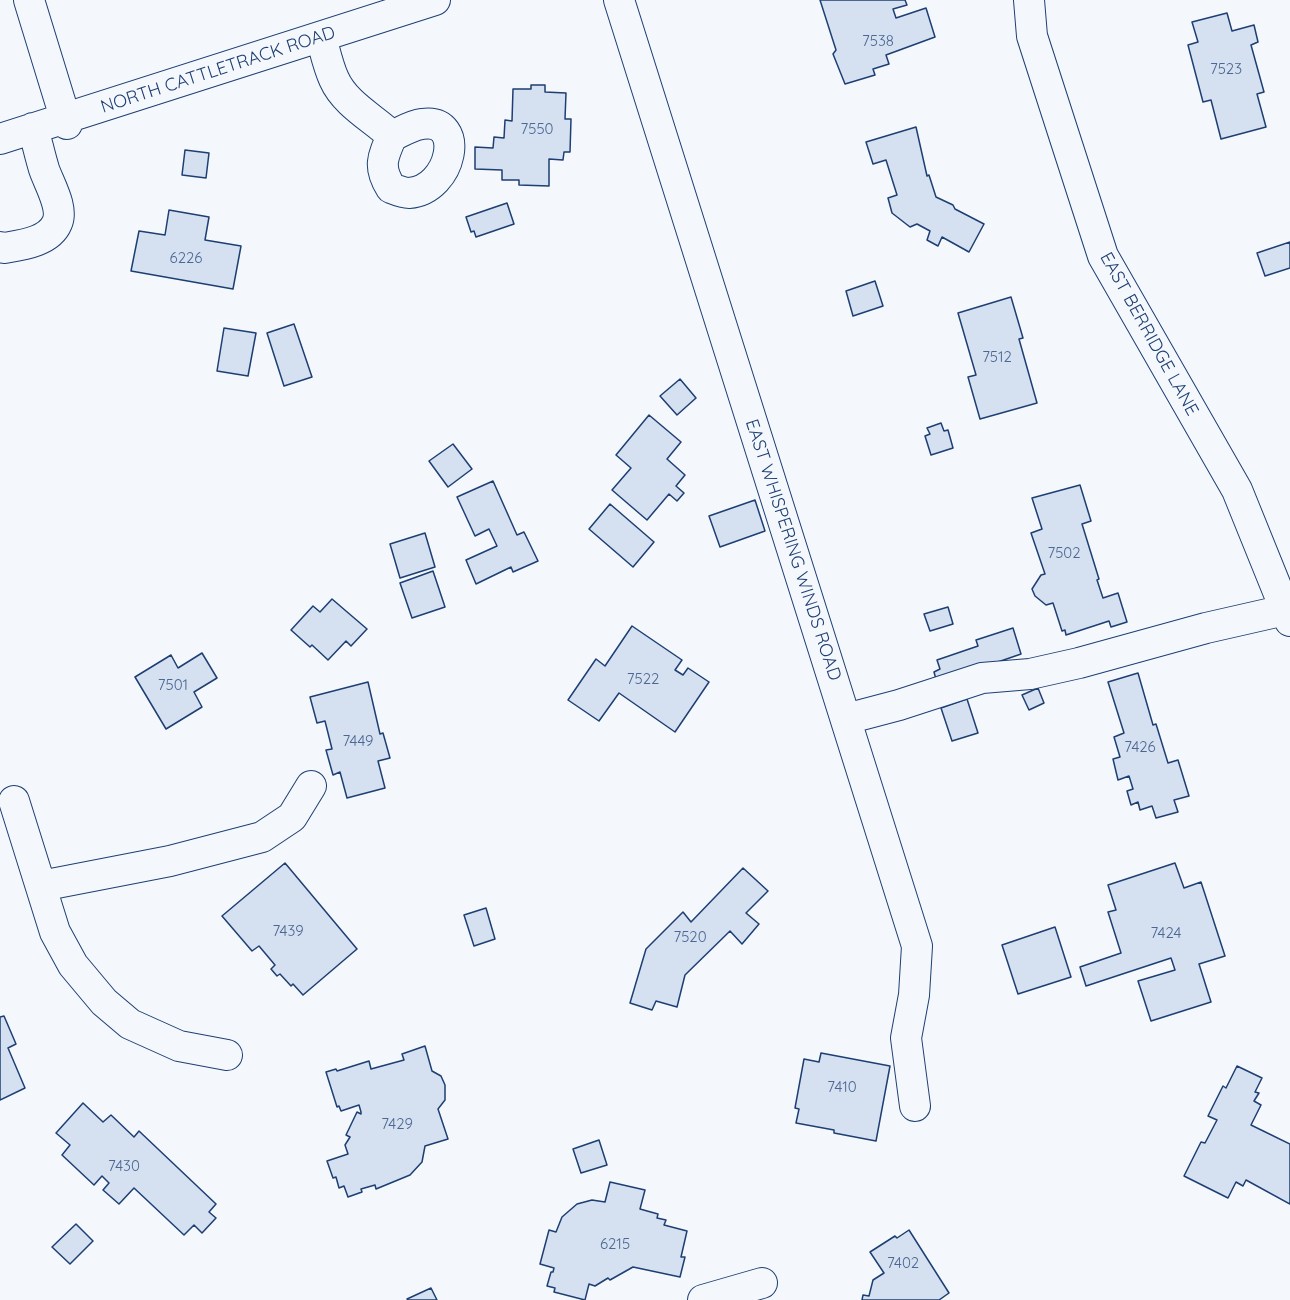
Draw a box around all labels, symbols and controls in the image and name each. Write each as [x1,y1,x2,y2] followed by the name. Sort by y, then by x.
[98,22,338,118] street label: NORTH CATTLETRACK ROAD
[862,32,894,50] house number: 7538
[1210,60,1242,78] house number: 7523
[521,120,553,138] house number: 7550
[170,249,202,267] house number: 6226
[1095,249,1203,419] street label: EAST BERRIDGE LANE
[982,348,1012,366] house number: 7512
[740,416,846,684] street label: EAST WHISPERING WINDS ROAD
[1047,544,1081,562] house number: 7502
[627,670,659,688] house number: 7522
[158,676,188,694] house number: 7501
[343,732,373,750] house number: 7449
[1124,738,1156,756] house number: 7426
[272,922,304,940] house number: 7439
[1151,924,1181,942] house number: 7424
[673,928,707,946] house number: 7520
[827,1078,857,1096] house number: 7410
[381,1115,413,1133] house number: 7429
[108,1157,140,1175] house number: 7430
[600,1235,630,1253] house number: 6215
[887,1254,919,1272] house number: 7402

